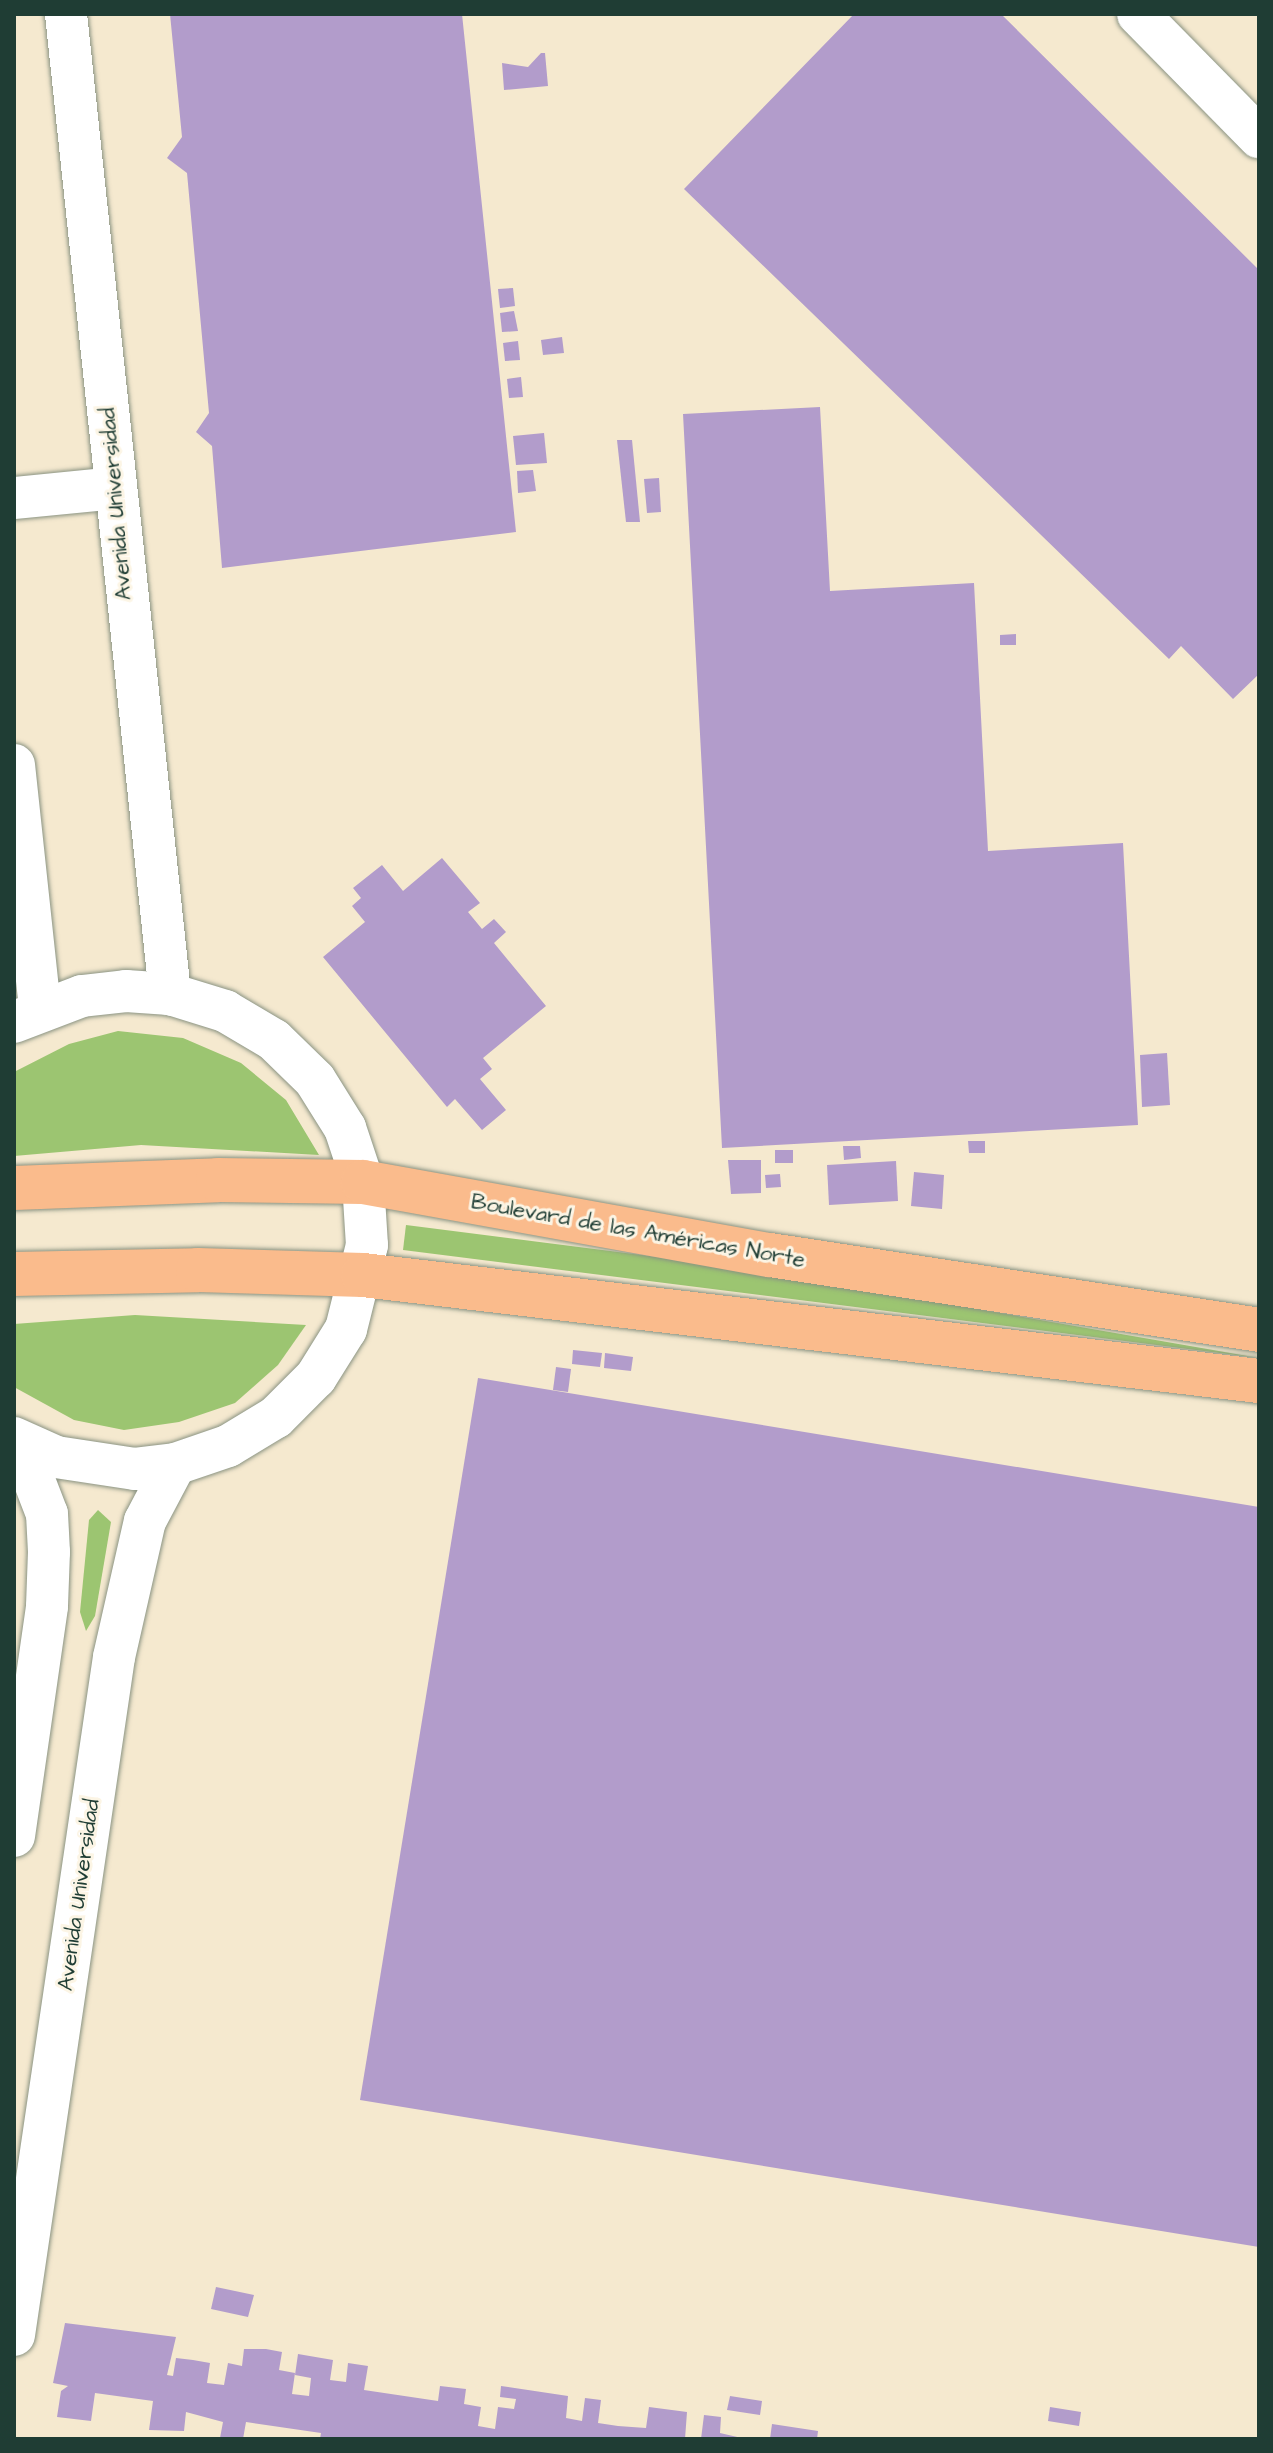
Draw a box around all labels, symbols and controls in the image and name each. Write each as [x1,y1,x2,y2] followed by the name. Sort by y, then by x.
[94,407,138,601] street label: Avenida Universidad
[469,1189,807,1273] street label: Boulevard de las Américas Norte
[52,1797,106,1993] street label: Avenida Universidad

